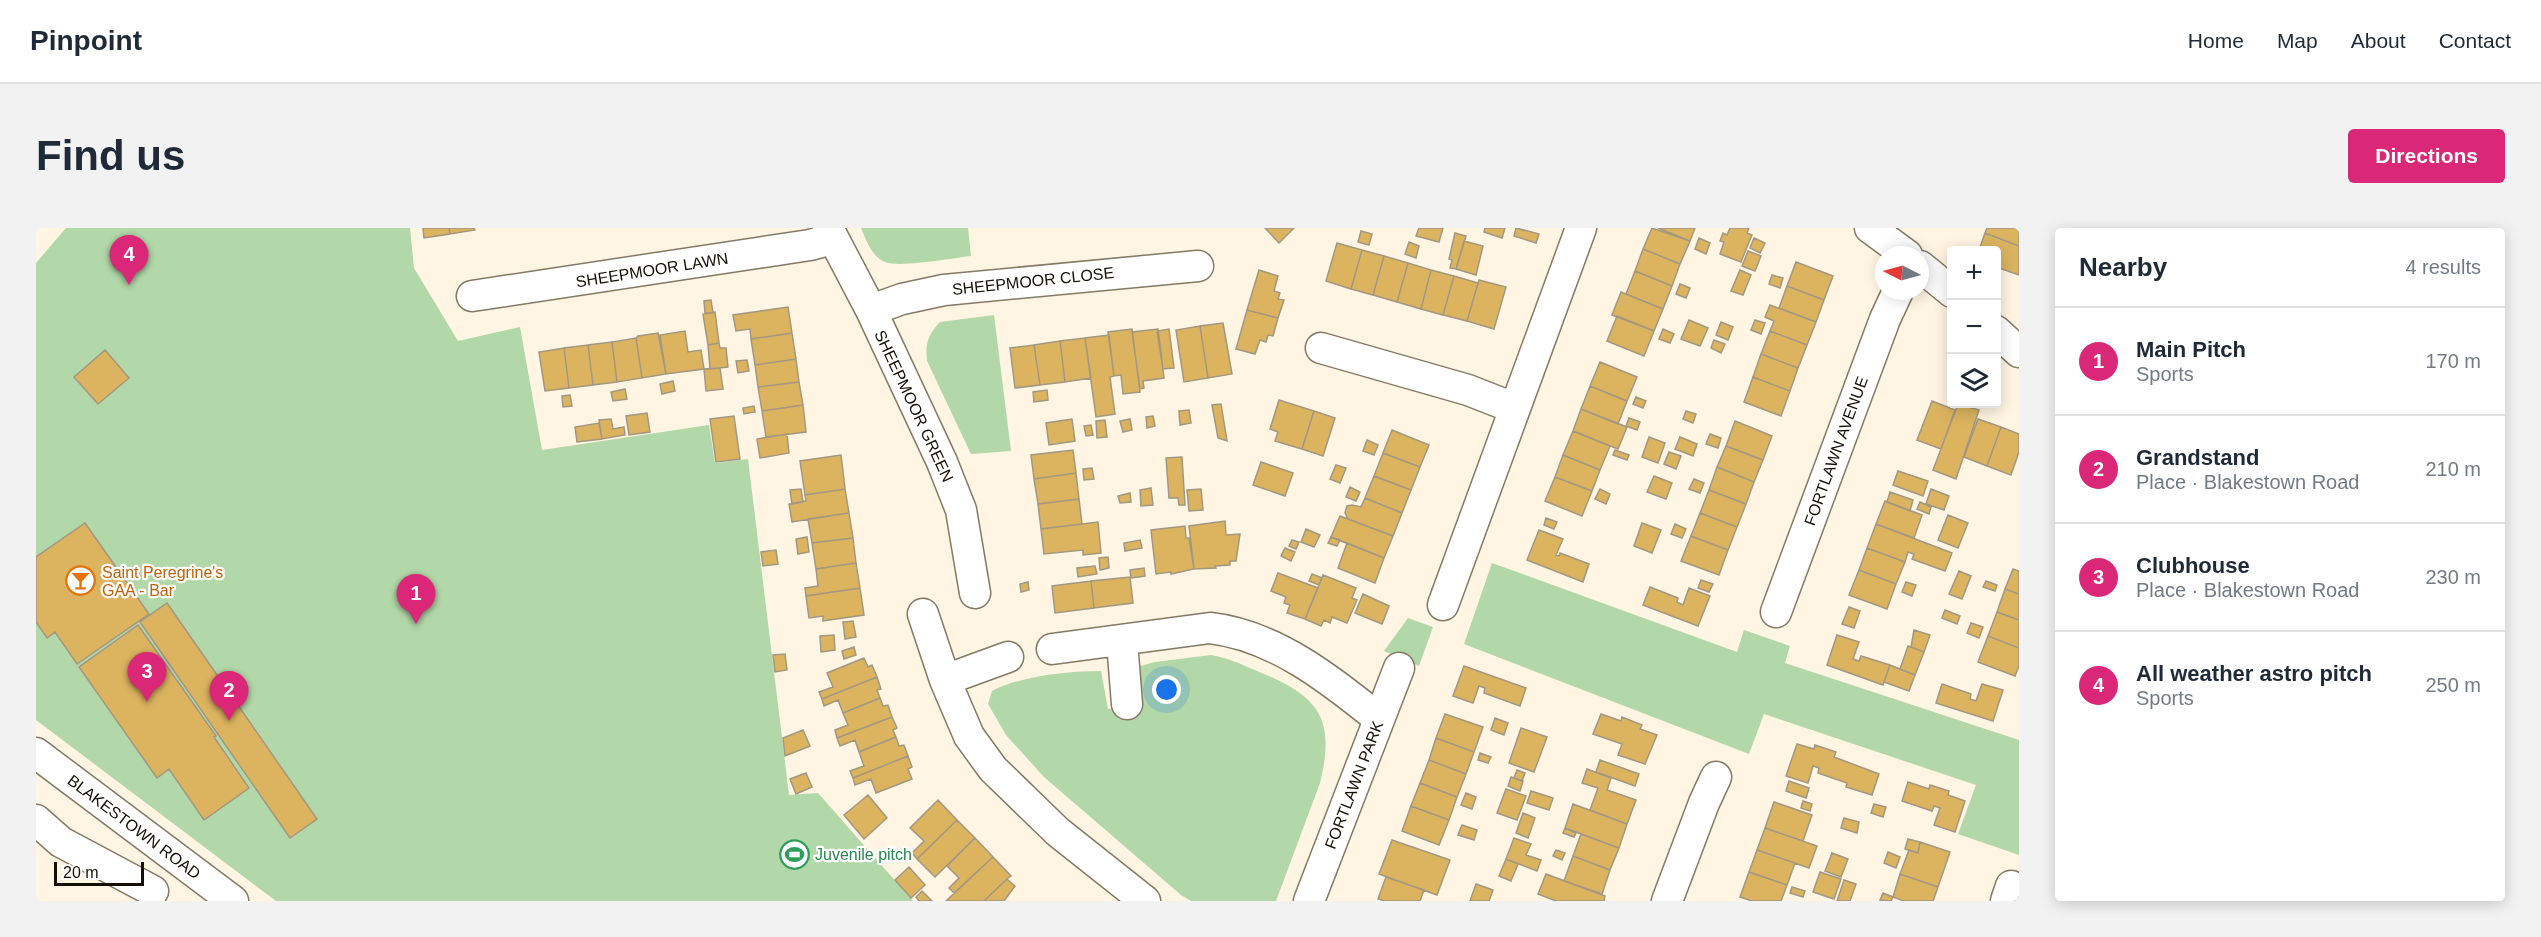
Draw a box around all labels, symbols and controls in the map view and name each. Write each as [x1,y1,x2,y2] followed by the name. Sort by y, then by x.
[30,25,142,56] text: Pinpoint
[2188,29,2244,52] text: Home
[2277,29,2318,52] text: Map
[2351,29,2406,52] text: About
[2439,29,2511,52] text: Contact
[2348,129,2505,183] button: Directions
[36,132,185,179] text: Find us
[110,236,148,285] pin: 4
[1875,246,1929,300] north arrow
[1947,246,2001,408] map controls
[1947,246,2001,300] button: +
[575,250,729,290] street label: SHEEPMOOR LAWN
[2079,252,2167,282] text: Nearby
[2405,256,2481,278] text: 4 results
[951,264,1115,298] street label: SHEEPMOOR CLOSE
[1947,300,2001,354] button: −
[871,327,957,485] street label: SHEEPMOOR GREEN
[2136,337,2246,362] text: Main Pitch
[2093,350,2104,372] text: 1
[2425,350,2481,372] text: 170 m
[1947,354,2001,408] button: layers
[2136,363,2194,385] text: Sports
[1801,374,1871,528] street label: FORTLAWN AVENUE
[2136,445,2259,470] text: Grandstand
[2093,458,2104,480] text: 2
[2425,458,2481,480] text: 210 m
[2136,471,2359,493] text: Place · Blakestown Road
[2136,553,2250,578] text: Clubhouse
[102,564,223,599] place label: Saint Peregrine's GAA - Bar
[65,565,97,597] bar icon: Saint Peregrine's GAA - Bar
[2093,566,2104,588] text: 3
[2425,566,2481,588] text: 230 m
[396,574,436,624] pin: 1
[2136,579,2359,601] text: Place · Blakestown Road
[128,652,166,702] pin: 3
[2136,661,2372,686] text: All weather astro pitch
[210,672,248,721] pin: 2
[2093,674,2104,696] text: 4
[2425,674,2481,696] text: 250 m
[1152,675,1181,704] your location
[2136,687,2194,709] text: Sports
[1322,718,1386,851] street label: FORTLAWN PARK
[64,772,204,882] street label: BLAKESTOWN ROAD
[778,838,810,870] sports icon: Juvenile pitch
[815,846,912,863] place label: Juvenile pitch
[54,859,144,886] scale bar
[63,864,99,881] text: 20 m

